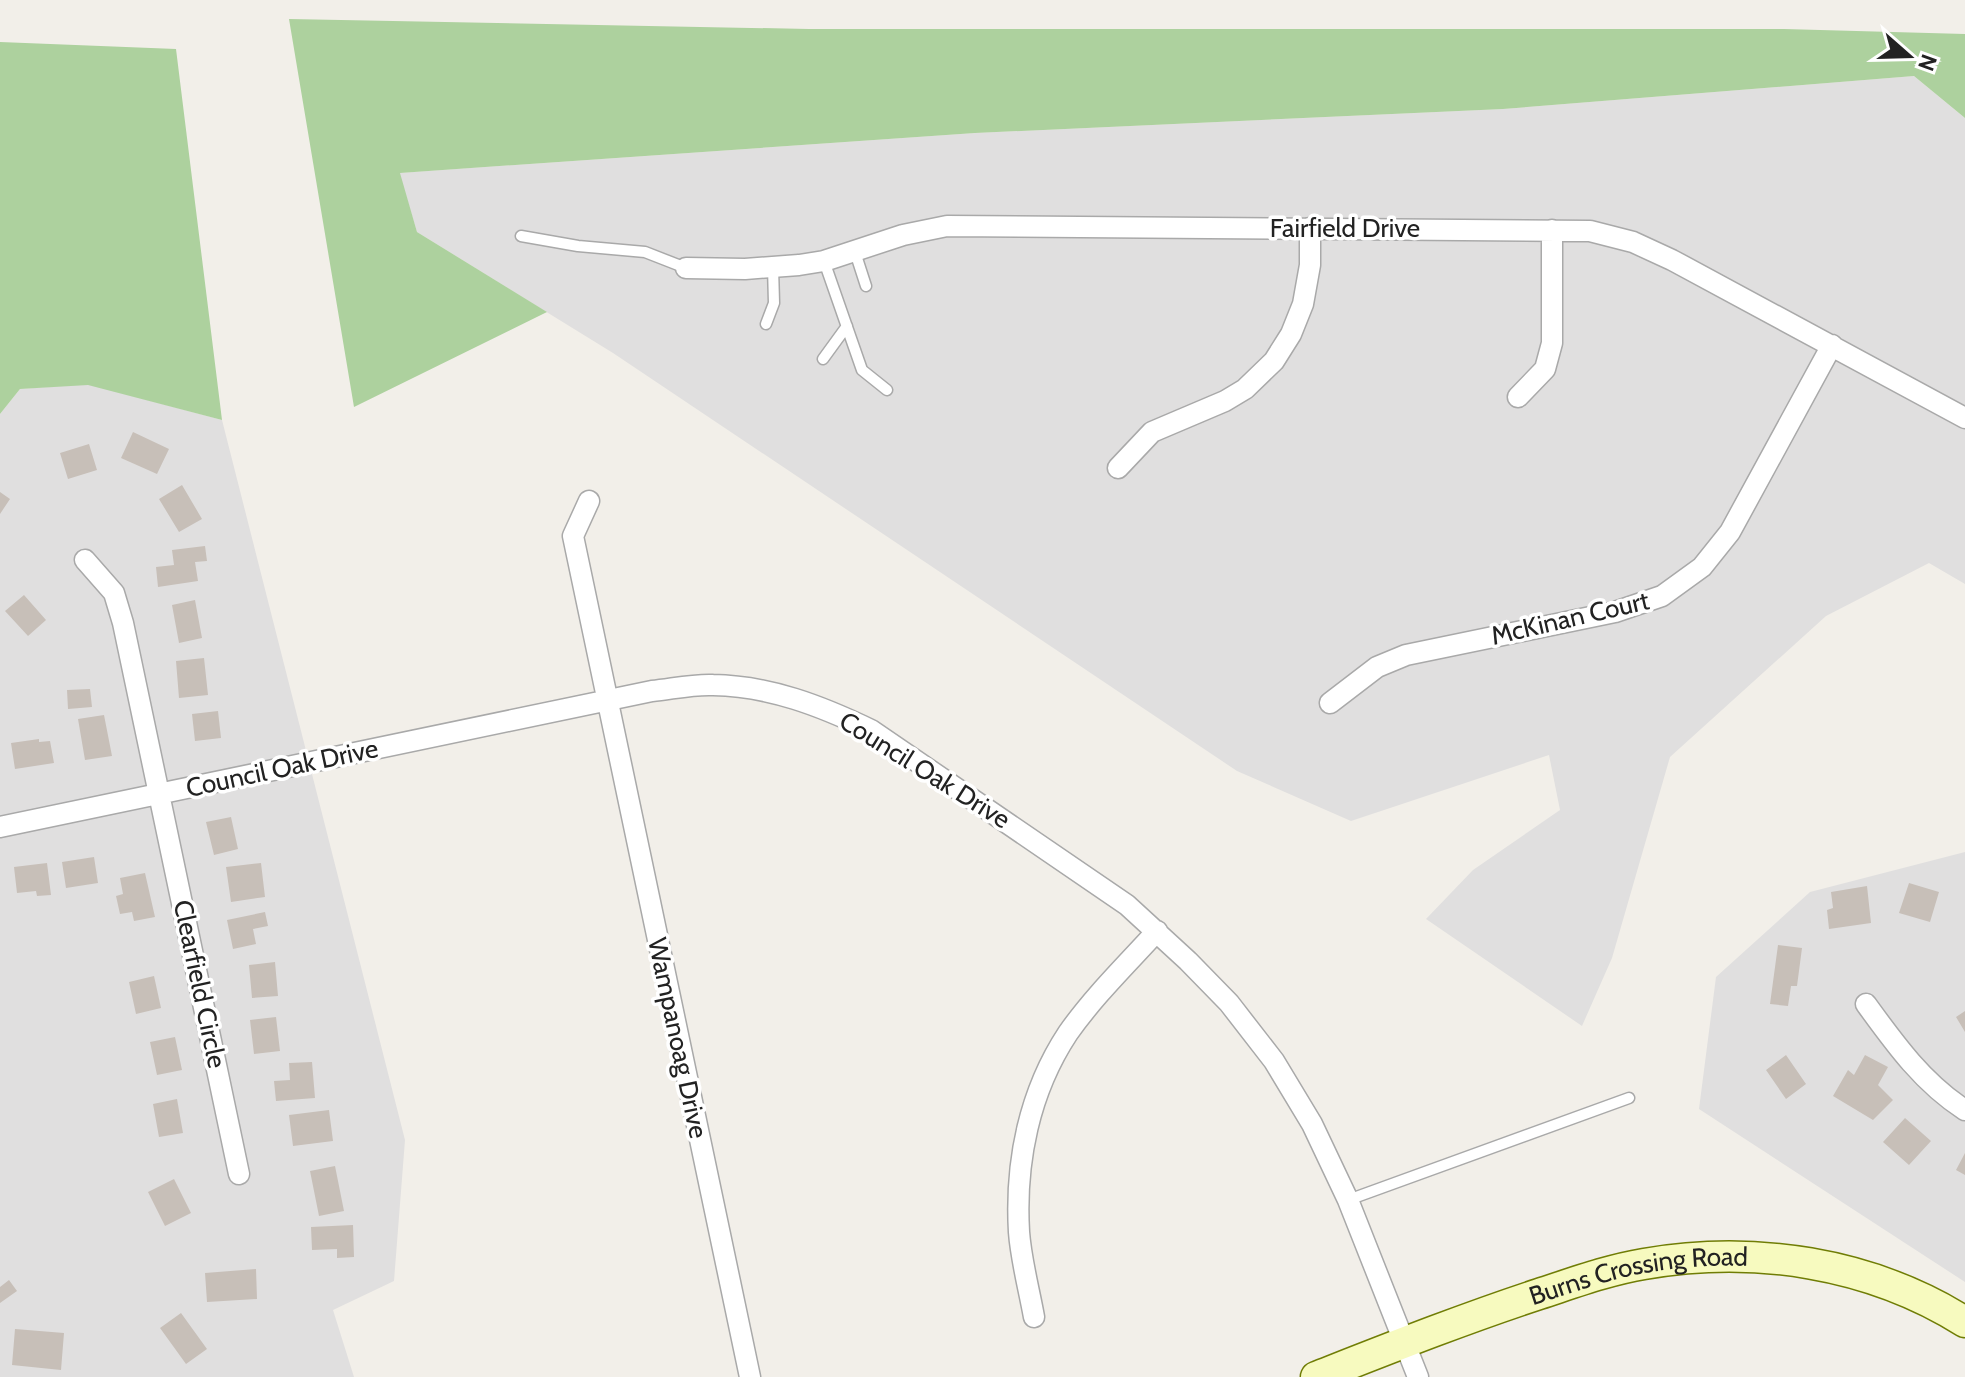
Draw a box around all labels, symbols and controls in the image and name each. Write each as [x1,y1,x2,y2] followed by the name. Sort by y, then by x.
[1869,16,1949,96] north arrow
[1912,51,1943,75] text: N
[1270,212,1420,244] street label: Fairfield Drive
[1488,584,1652,652] street label: McKinan Court
[834,705,1016,835] street label: Council Oak Drive
[183,732,381,804] street label: Council Oak Drive
[167,897,233,1071] street label: Clearfield Circle
[641,935,715,1141] street label: Wampanoag Drive
[1525,1241,1748,1312] street label: Burns Crossing Road

